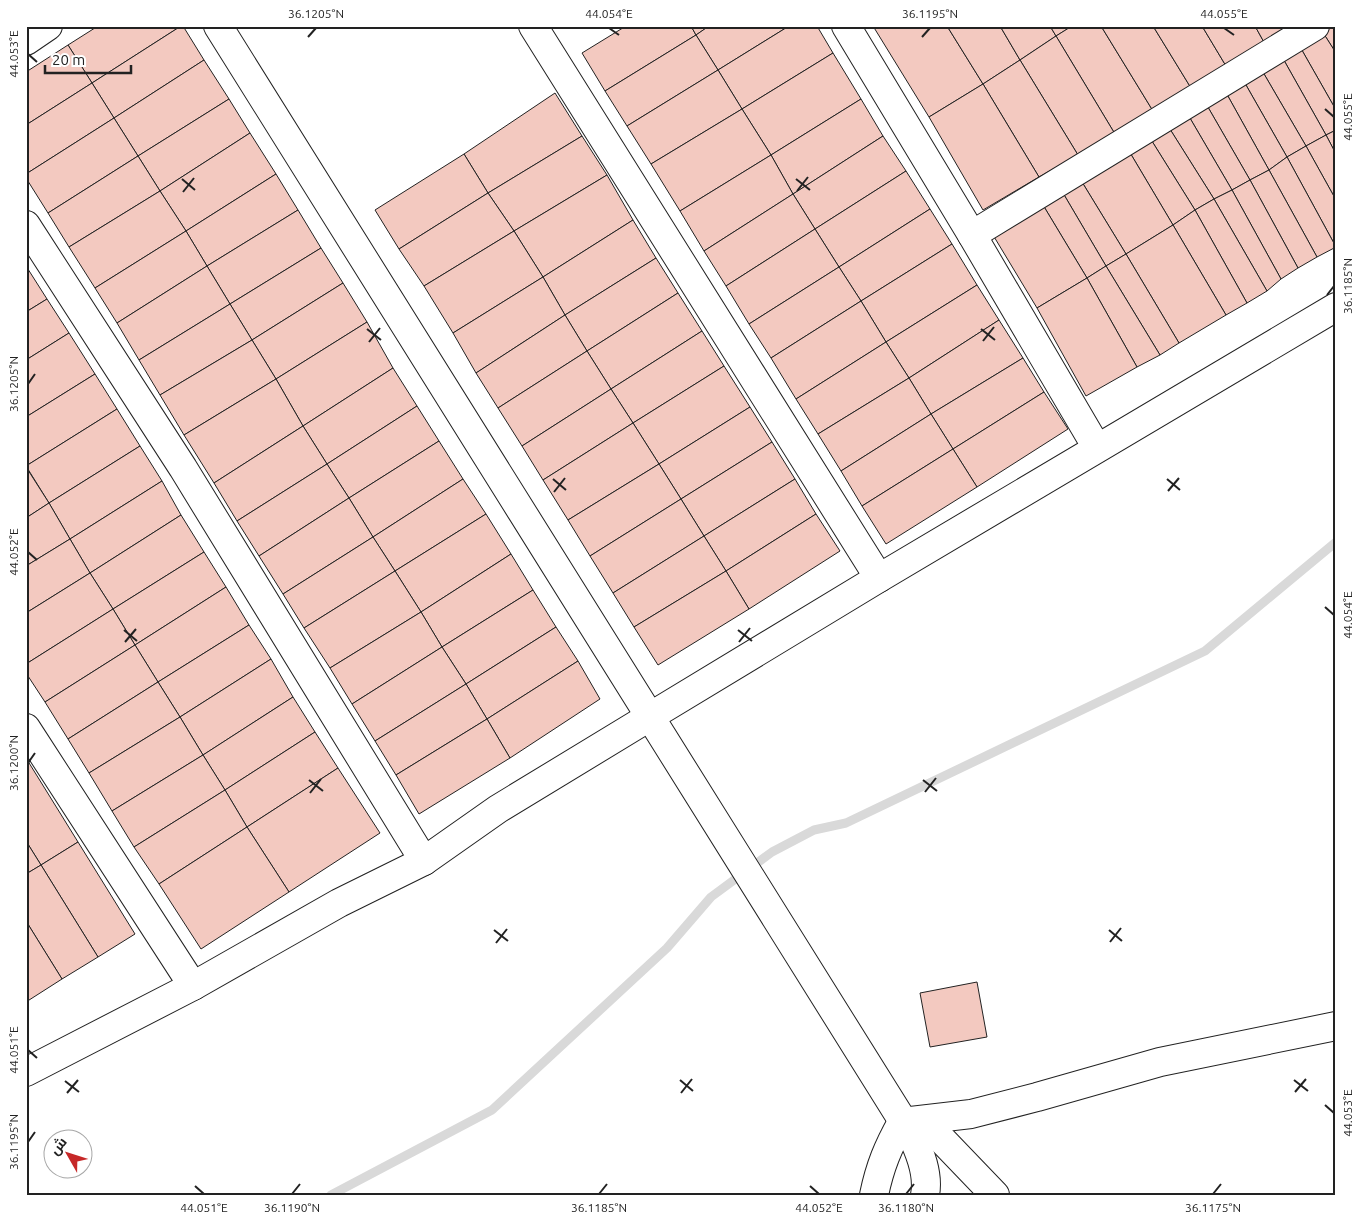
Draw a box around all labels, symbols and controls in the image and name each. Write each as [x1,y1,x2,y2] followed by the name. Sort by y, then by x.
[288,7,344,20] text: 36.1205°N
[585,7,633,20] text: 44.054°E
[902,7,958,20] text: 36.1195°N
[1200,7,1248,20] text: 44.055°E
[7,30,20,78] text: 44.053°E
[45,42,131,74] scale bar
[52,51,85,68] text: 20 m
[1341,93,1354,141] text: 44.055°E
[1341,258,1354,314] text: 36.1185°N
[7,356,20,412] text: 36.1205°N
[7,528,20,576] text: 44.052°E
[1341,591,1354,639] text: 44.054°E
[7,735,20,791] text: 36.1200°N
[7,1026,20,1074] text: 44.051°E
[1341,1089,1354,1137] text: 44.053°E
[7,1114,20,1170] text: 36.1195°N
[42,1128,92,1178] north arrow
[46,1134,71,1158] text: ش
[180,1201,228,1214] text: 44.051°E
[264,1201,320,1214] text: 36.1190°N
[571,1201,627,1214] text: 36.1185°N
[795,1201,843,1214] text: 44.052°E
[878,1201,934,1214] text: 36.1180°N
[1185,1201,1241,1214] text: 36.1175°N

